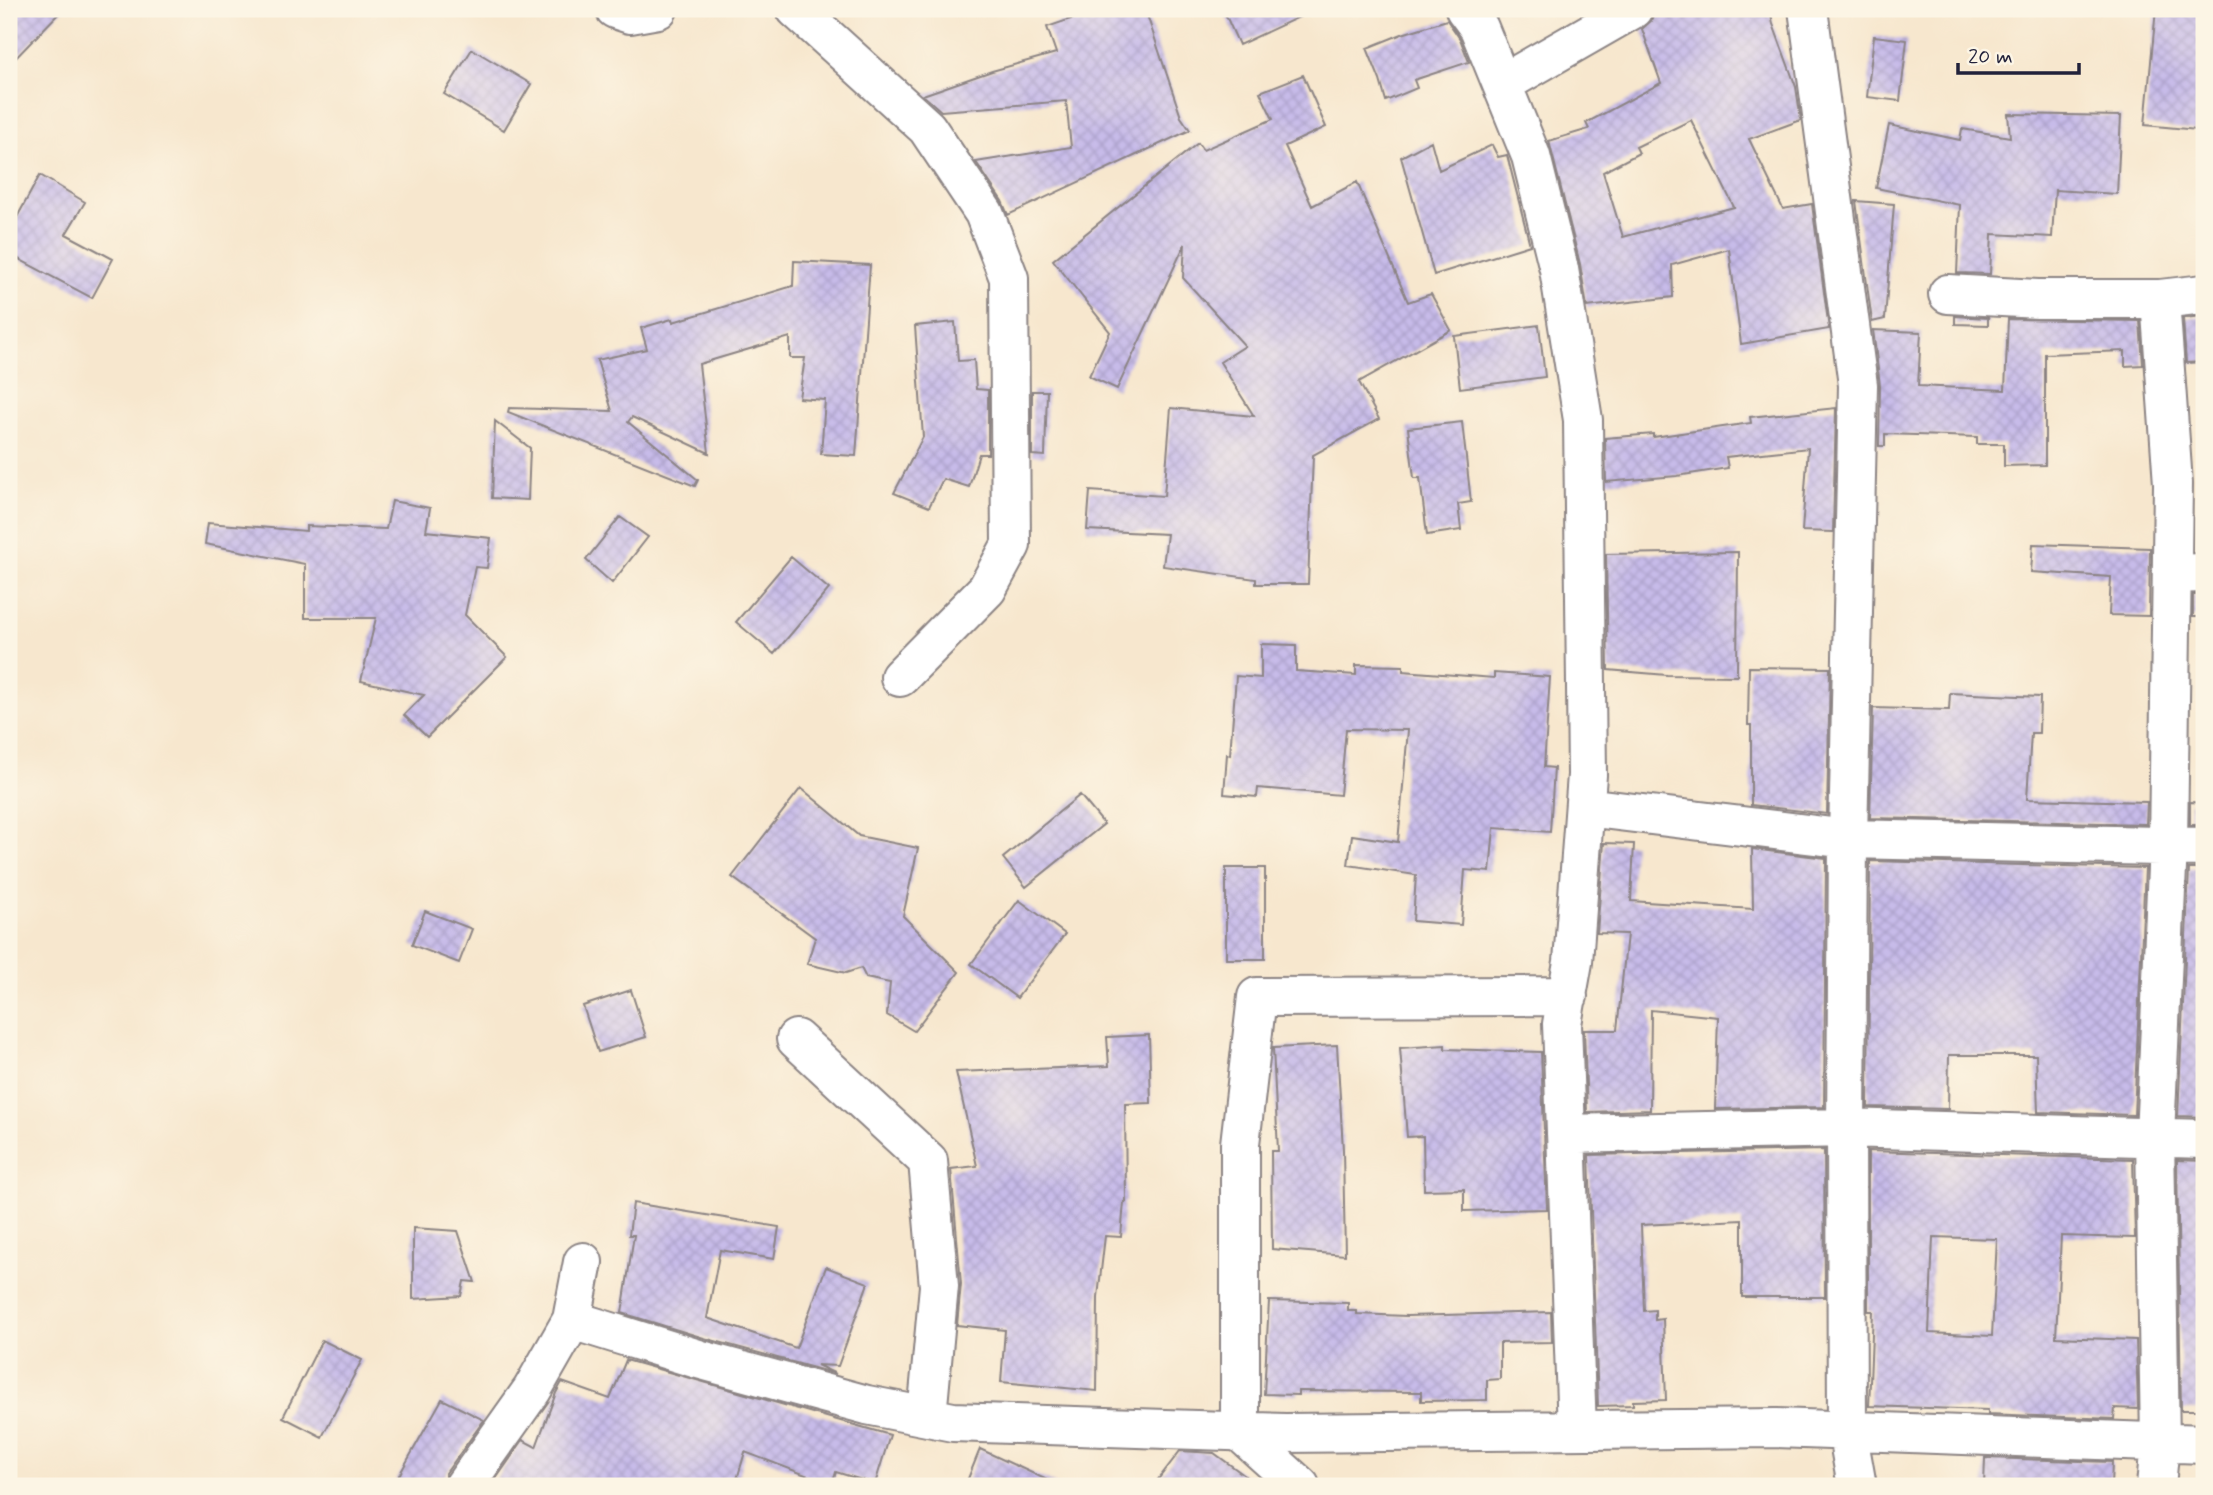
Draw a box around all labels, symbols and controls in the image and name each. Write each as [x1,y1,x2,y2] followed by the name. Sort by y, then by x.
[1958,32,2078,76] scale bar
[1968,43,2013,71] text: 20 m

